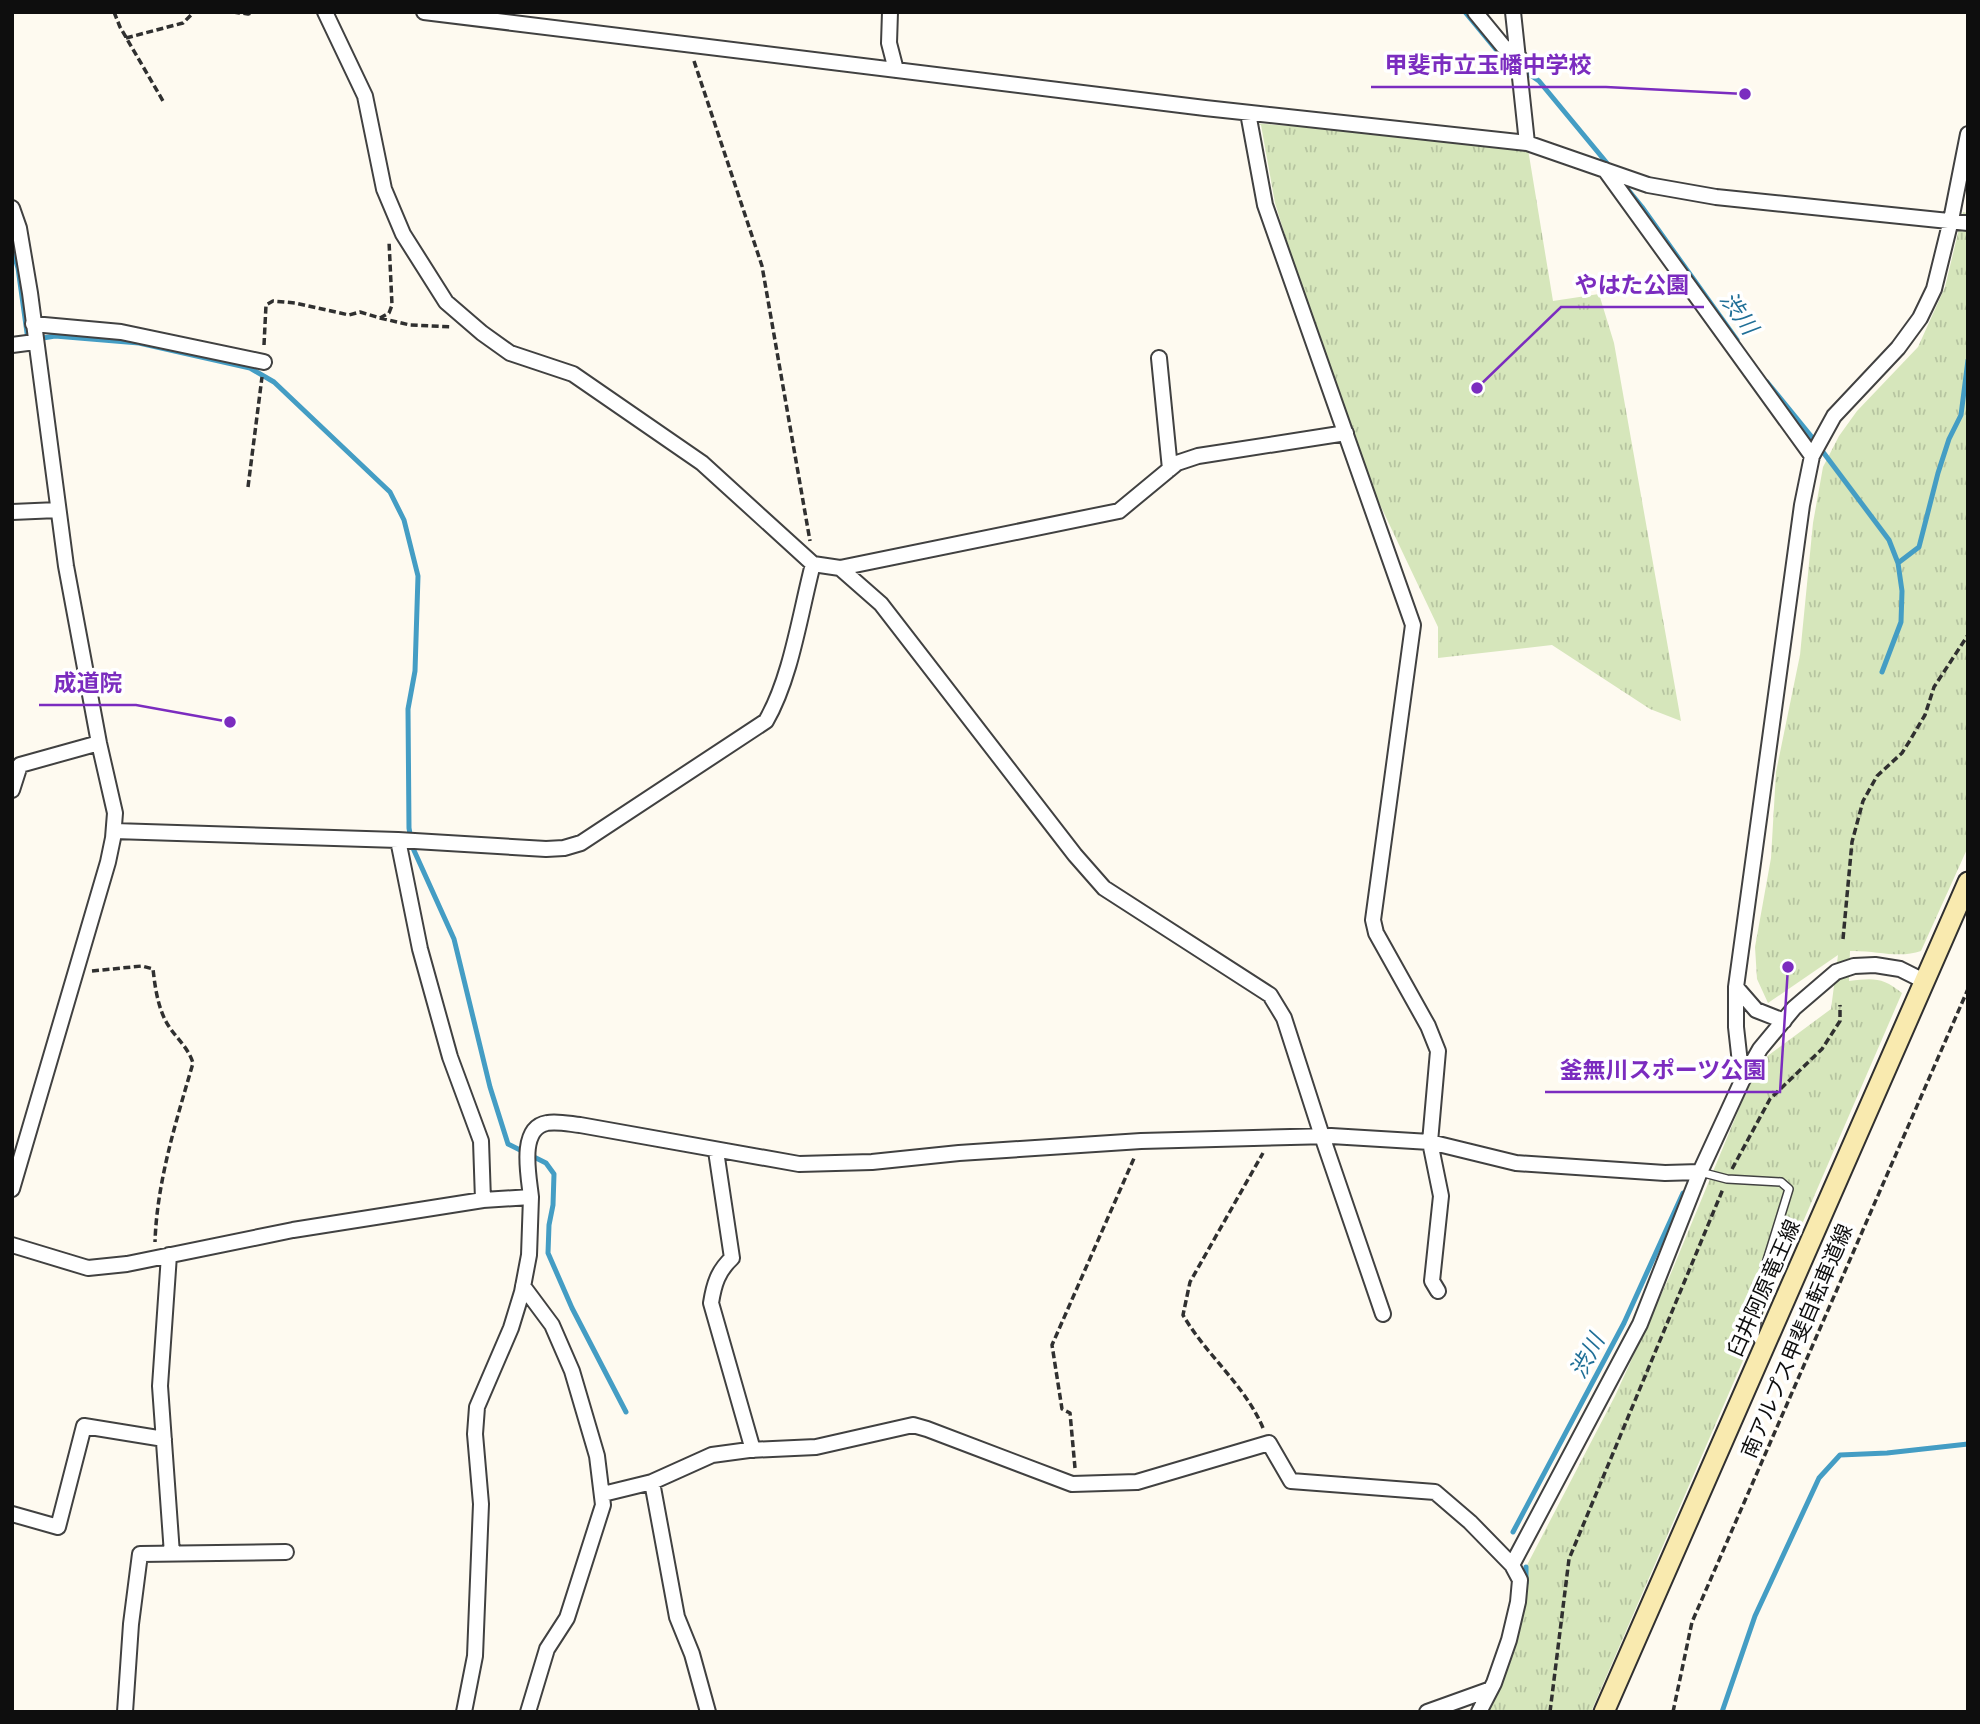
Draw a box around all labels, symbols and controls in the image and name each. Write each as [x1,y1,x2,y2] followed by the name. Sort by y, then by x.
[1371,43,1606,87] callout: 甲斐市立玉幡中学校
[1385,49,1592,80] text: 甲斐市立玉幡中学校
[1561,263,1704,307] callout: やはた公園
[1575,269,1689,300] text: やはた公園
[1714,285,1767,343] water label: 渋川
[39,661,136,705] callout: 成道院
[54,667,123,698] text: 成道院
[1545,1048,1780,1092] callout: 釜無川スポーツ公園
[1560,1054,1766,1085] text: 釜無川スポーツ公園
[1720,1215,1806,1360] street label: 臼井阿原竜王線
[1734,1219,1858,1462] street label: 南アルプス甲斐自転車道線
[1562,1326,1612,1383] water label: 渋川

